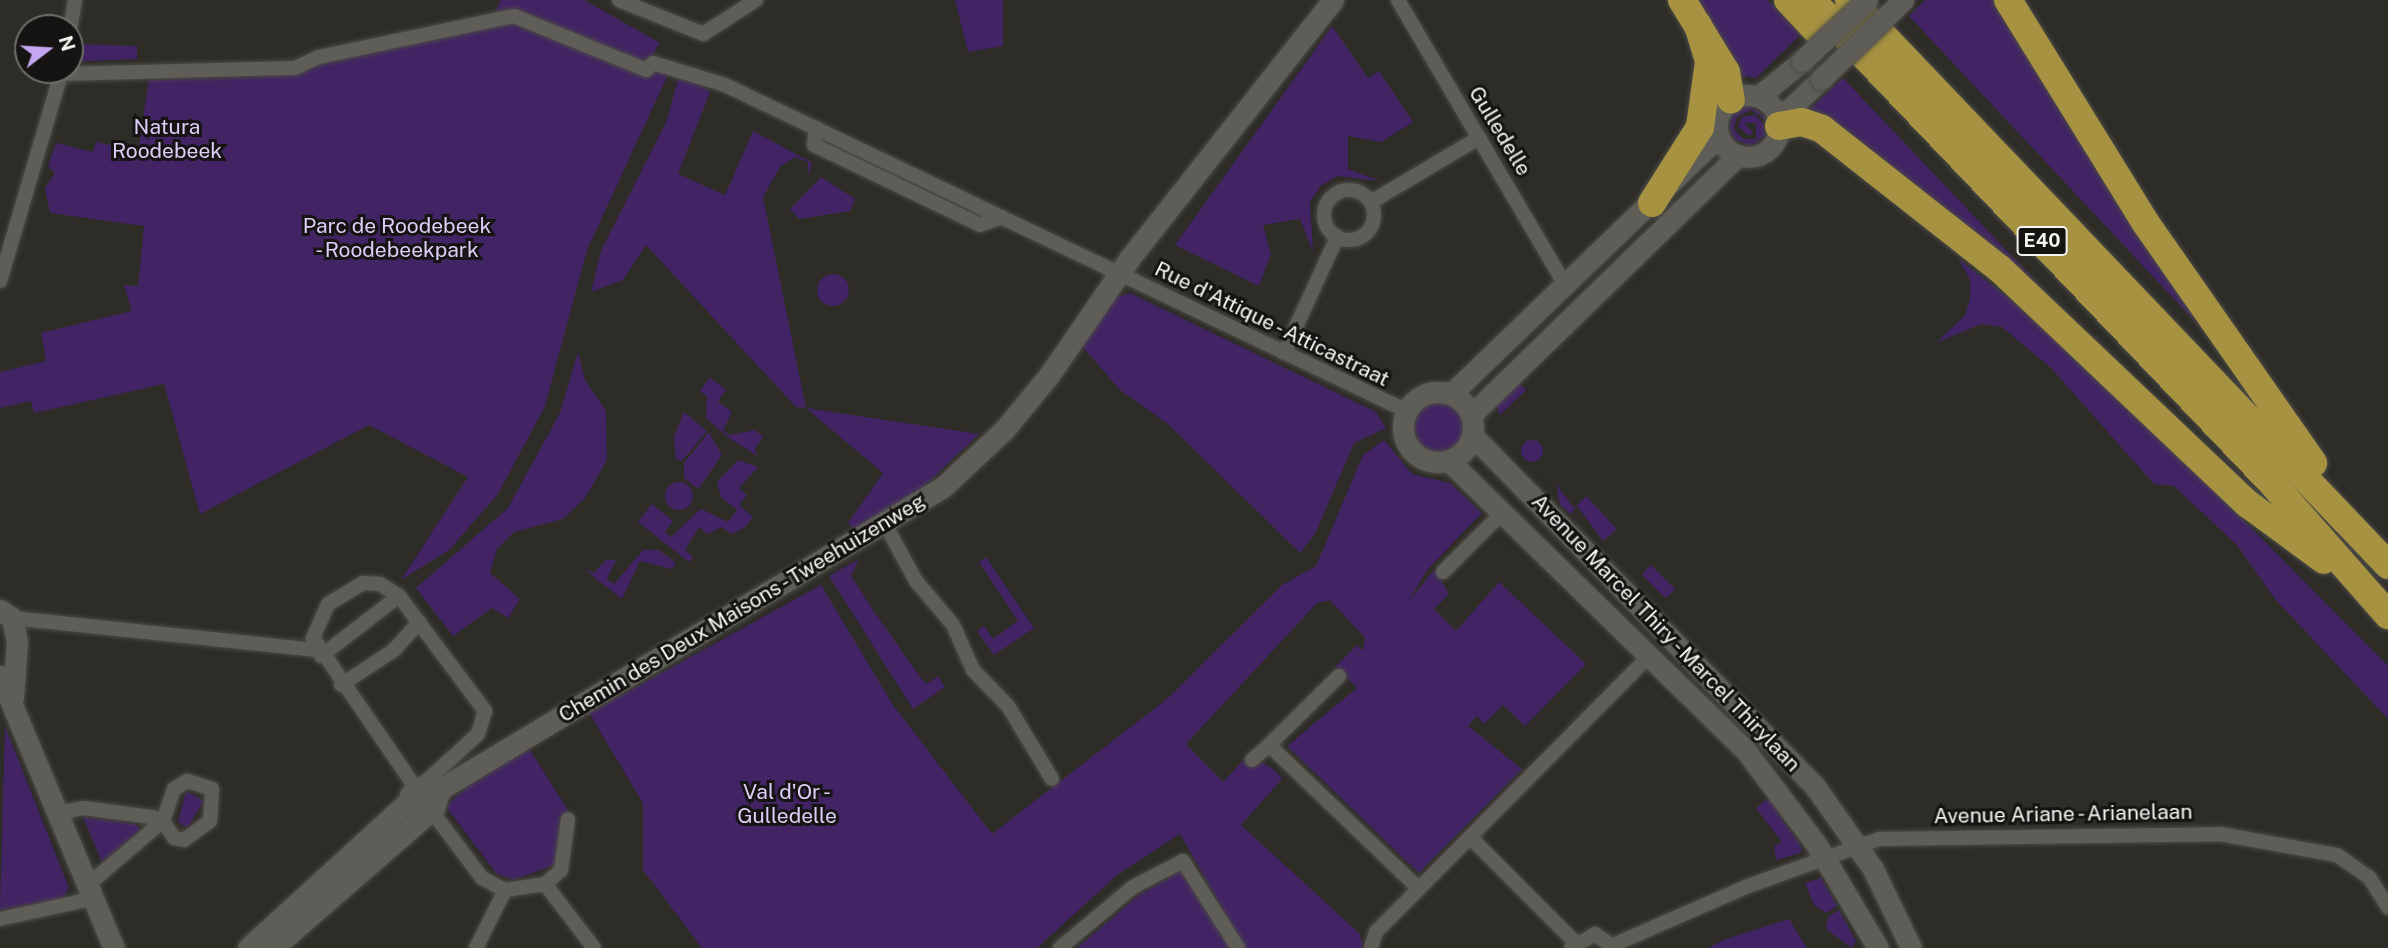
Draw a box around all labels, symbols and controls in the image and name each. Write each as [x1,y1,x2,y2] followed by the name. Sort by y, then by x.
[14,14,84,84] north arrow
[54,33,80,54] text: N
[1464,82,1536,180] street label: Gulledelle
[112,114,222,164] park label: Natura Roodebeek
[302,213,492,263] park label: Parc de Roodebeek - Roodebeekpark
[2016,226,2068,256] road number: E40
[1148,255,1396,393] street label: Rue d'Attique - Atticastraat
[552,487,932,729] street label: Chemin des Deux Maisons - Tweehuizenweg
[1524,487,1808,779] street label: Avenue Marcel Thiry - Marcel Thirylaan
[737,779,837,829] park label: Val d'Or - Gulledelle
[1930,799,2196,829] street label: Avenue Ariane - Arianelaan

